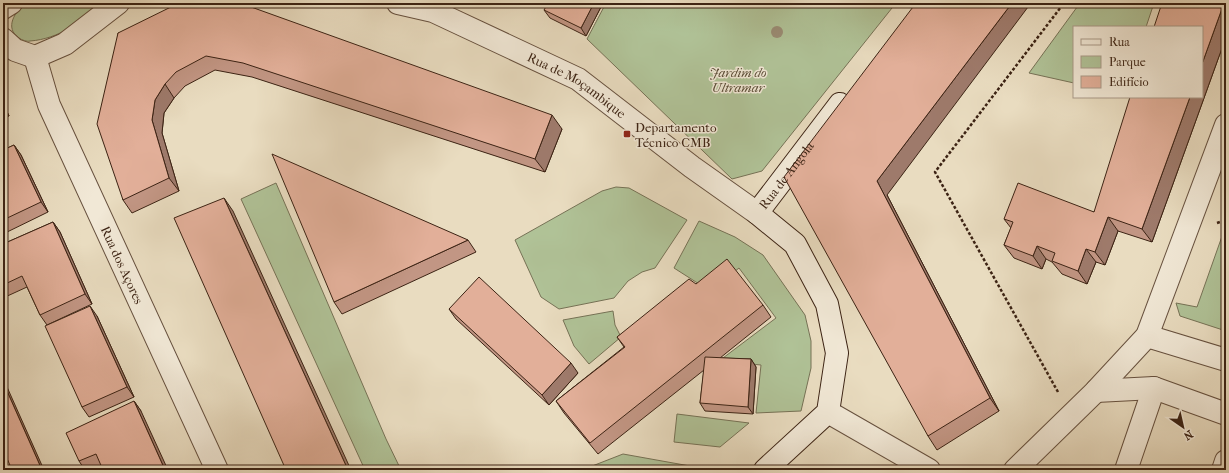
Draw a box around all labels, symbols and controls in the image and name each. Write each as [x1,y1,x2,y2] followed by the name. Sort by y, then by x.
[1073,26,1203,98] legend
[1109,35,1130,49] text: Rua
[525,49,630,121] street label: Rua de Moçambique
[1109,55,1146,69] text: Parque
[710,65,767,95] park label: Jardim do Ultramar
[1109,75,1149,89] text: Edifício
[635,120,717,150] place label: Departamento Técnico CMB
[622,129,632,139] marker: Departamento Técnico CMB
[755,138,817,212] street label: Rua de Angola
[98,224,147,306] street label: Rua dos Açores
[1163,407,1203,447] north arrow
[1181,427,1195,443] text: N

